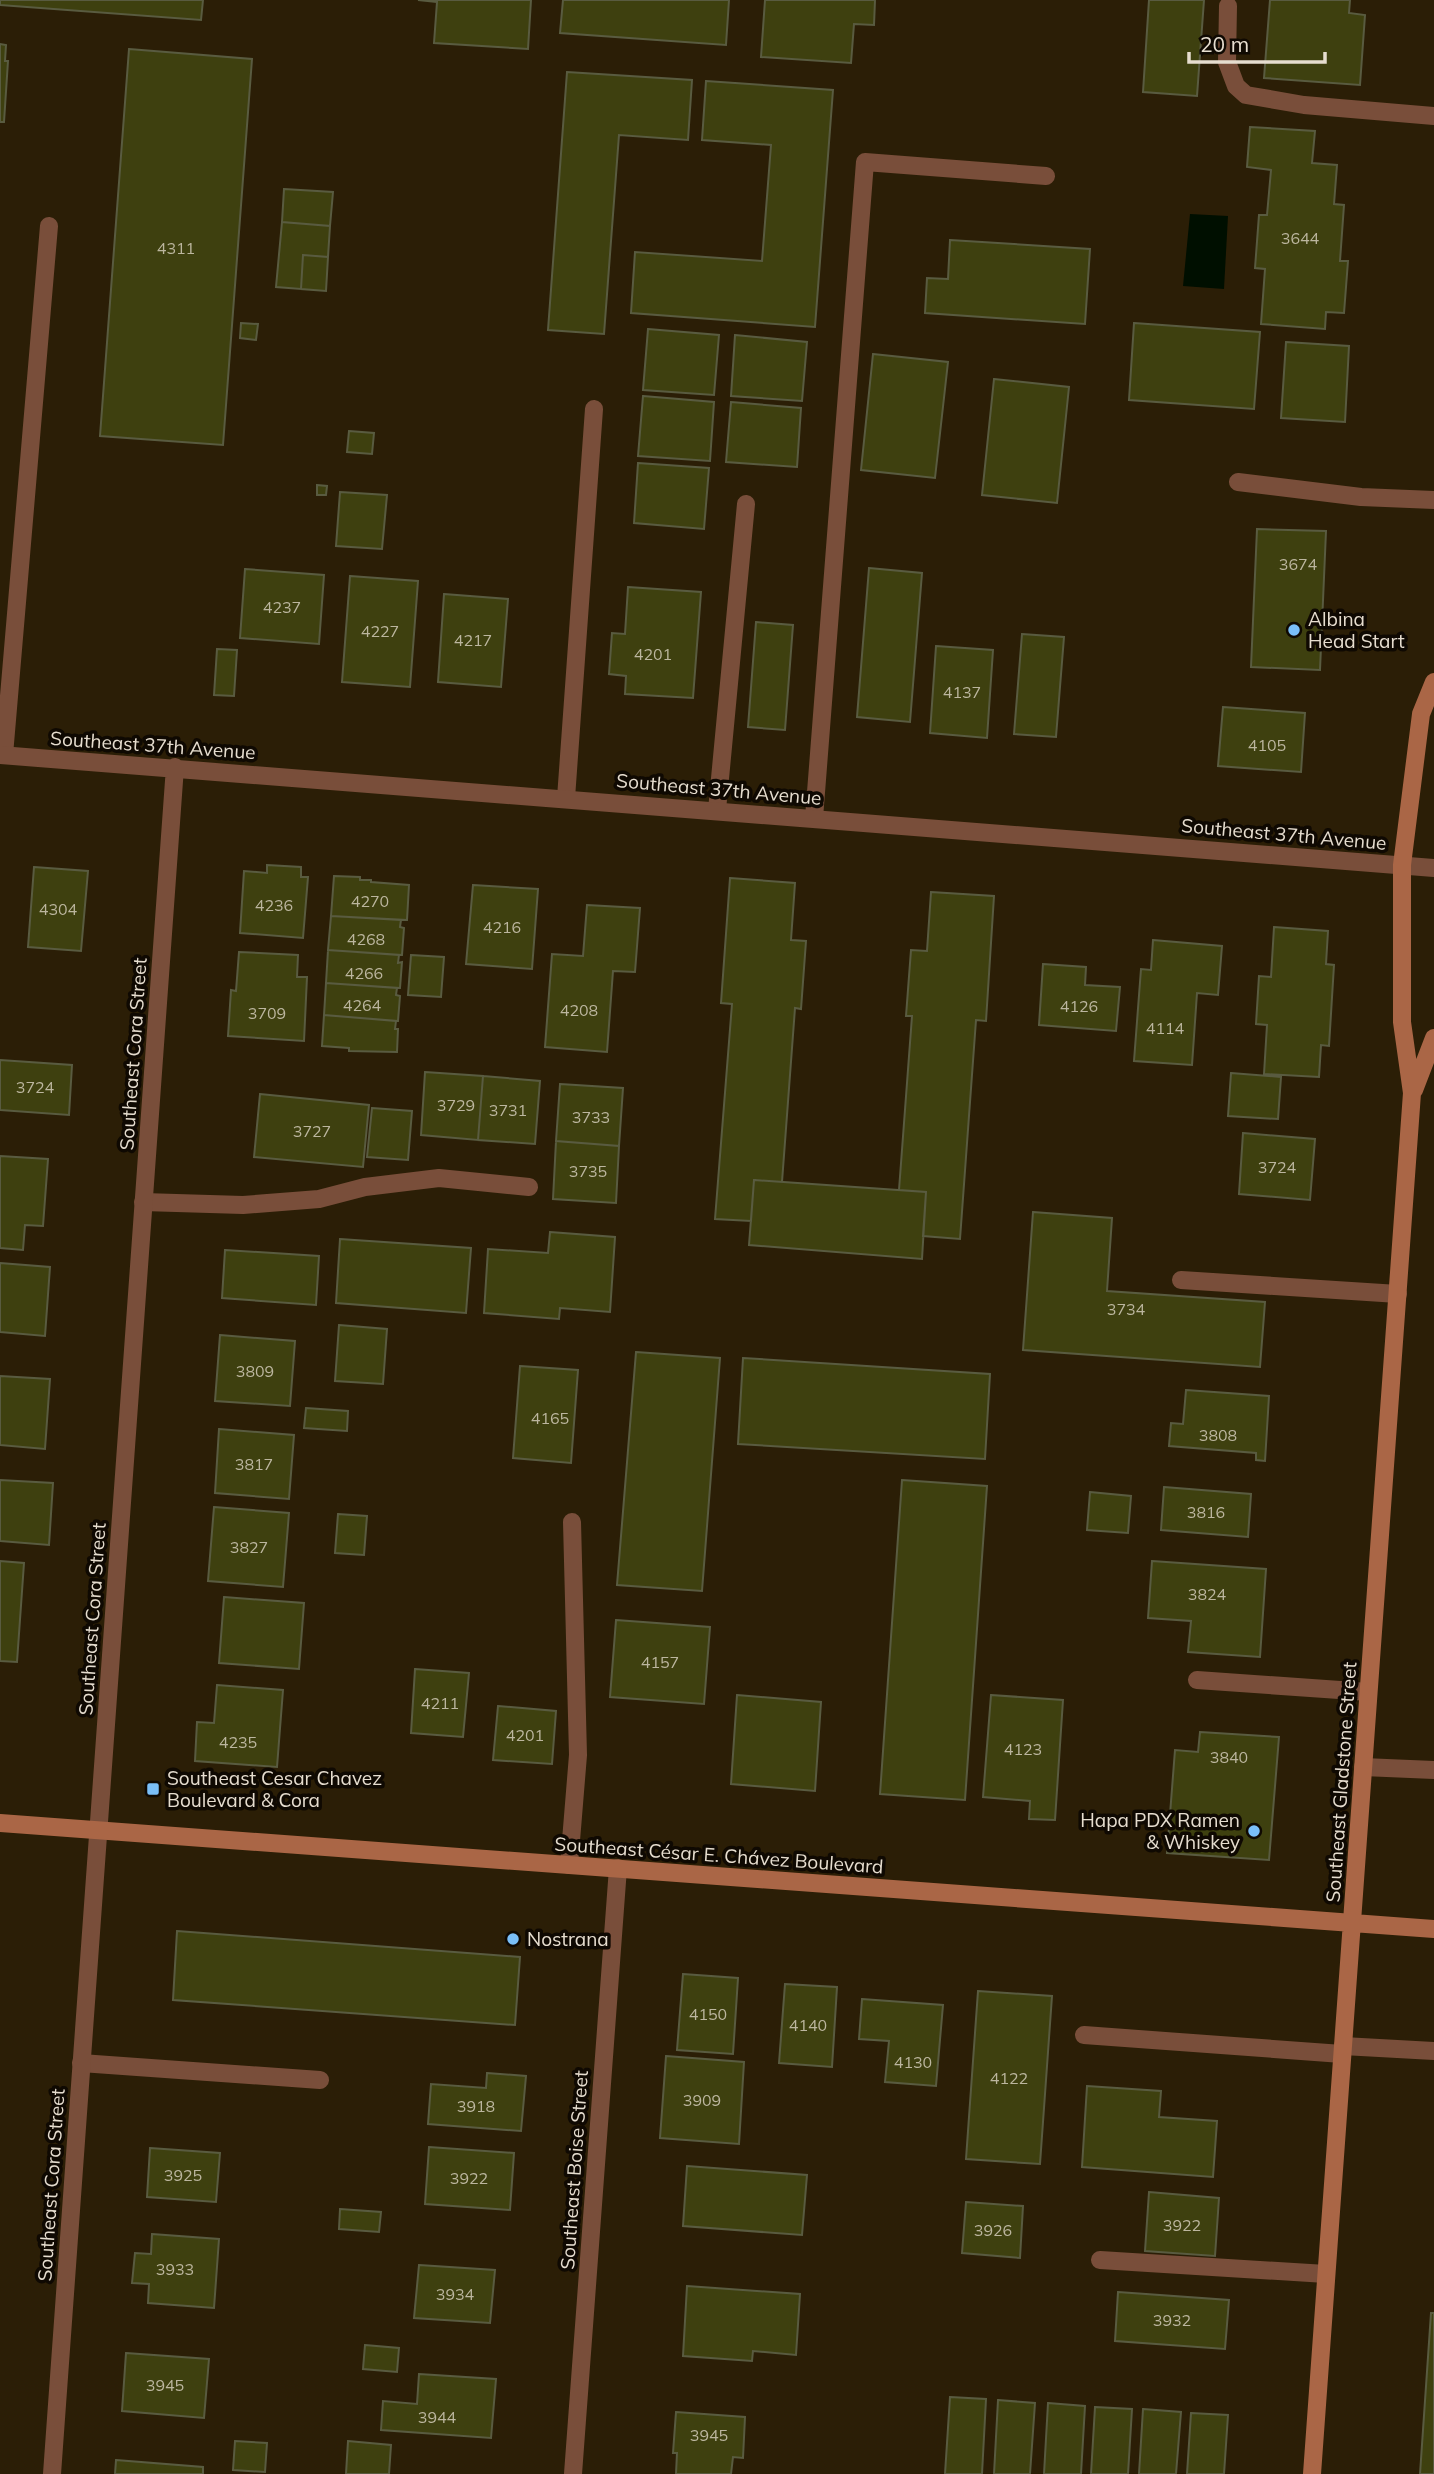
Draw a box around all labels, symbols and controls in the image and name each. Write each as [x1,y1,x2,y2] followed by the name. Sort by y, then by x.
[1189,21,1326,65] scale bar
[1200,31,1249,57] text: 20 m
[1281,228,1320,248] house number: 3644
[157,238,195,258] house number: 4311
[1279,554,1318,574] house number: 3674
[263,597,301,617] house number: 4237
[1308,607,1405,653] place label: Albina Head Start
[361,621,399,641] house number: 4227
[1286,622,1302,638] marker: Albina Head Start
[454,630,492,650] house number: 4217
[634,644,672,664] house number: 4201
[943,682,981,702] house number: 4137
[49,726,257,764] street label: Southeast 37th Avenue
[1248,735,1286,755] house number: 4105
[615,768,823,810] street label: Southeast 37th Avenue
[1180,813,1388,855] street label: Southeast 37th Avenue
[351,891,389,911] house number: 4270
[255,895,293,915] house number: 4236
[39,899,78,919] house number: 4304
[483,917,521,937] house number: 4216
[347,929,385,949] house number: 4268
[114,957,152,1151] street label: Southeast Cora Street
[345,963,383,983] house number: 4266
[343,995,382,1015] house number: 4264
[1060,996,1098,1016] house number: 4126
[560,1000,598,1020] house number: 4208
[248,1003,286,1023] house number: 3709
[1146,1018,1185,1038] house number: 4114
[16,1077,55,1097] house number: 3724
[437,1095,475,1115] house number: 3729
[489,1100,527,1120] house number: 3731
[572,1107,610,1127] house number: 3733
[293,1121,331,1141] house number: 3727
[1258,1157,1297,1177] house number: 3724
[569,1161,607,1181] house number: 3735
[1107,1299,1146,1319] house number: 3734
[236,1361,274,1381] house number: 3809
[531,1408,569,1428] house number: 4165
[1199,1425,1237,1445] house number: 3808
[235,1454,273,1474] house number: 3817
[1187,1502,1225,1522] house number: 3816
[73,1522,111,1716] street label: Southeast Cora Street
[230,1537,268,1557] house number: 3827
[1188,1584,1227,1604] house number: 3824
[641,1652,679,1672] house number: 4157
[1321,1661,1361,1903] street label: Southeast Gladstone Street
[421,1693,459,1713] house number: 4211
[506,1725,544,1745] house number: 4201
[219,1732,257,1752] house number: 4235
[1004,1739,1042,1759] house number: 4123
[1210,1747,1248,1767] house number: 3840
[167,1766,382,1812] place label: Southeast Cesar Chavez Boulevard & Cora
[145,1781,161,1797] marker: Southeast Cesar Chavez Boulevard & Cora
[1080,1808,1240,1854] place label: Hapa PDX Ramen & Whiskey
[1246,1823,1262,1839] marker: Hapa PDX Ramen & Whiskey
[554,1832,884,1878] street label: Southeast César E. Chávez Boulevard
[527,1927,609,1951] place label: Nostrana
[505,1931,521,1947] marker: Nostrana
[689,2004,727,2024] house number: 4150
[789,2015,827,2035] house number: 4140
[894,2052,932,2072] house number: 4130
[990,2068,1028,2088] house number: 4122
[555,2069,593,2270] street label: Southeast Boise Street
[32,2088,70,2282] street label: Southeast Cora Street
[683,2090,721,2110] house number: 3909
[457,2096,495,2116] house number: 3918
[164,2165,202,2185] house number: 3925
[450,2168,488,2188] house number: 3922
[1163,2215,1201,2235] house number: 3922
[974,2220,1012,2240] house number: 3926
[156,2259,194,2279] house number: 3933
[436,2284,475,2304] house number: 3934
[1153,2310,1191,2330] house number: 3932
[146,2375,184,2395] house number: 3945
[418,2407,457,2427] house number: 3944
[690,2425,728,2445] house number: 3945

